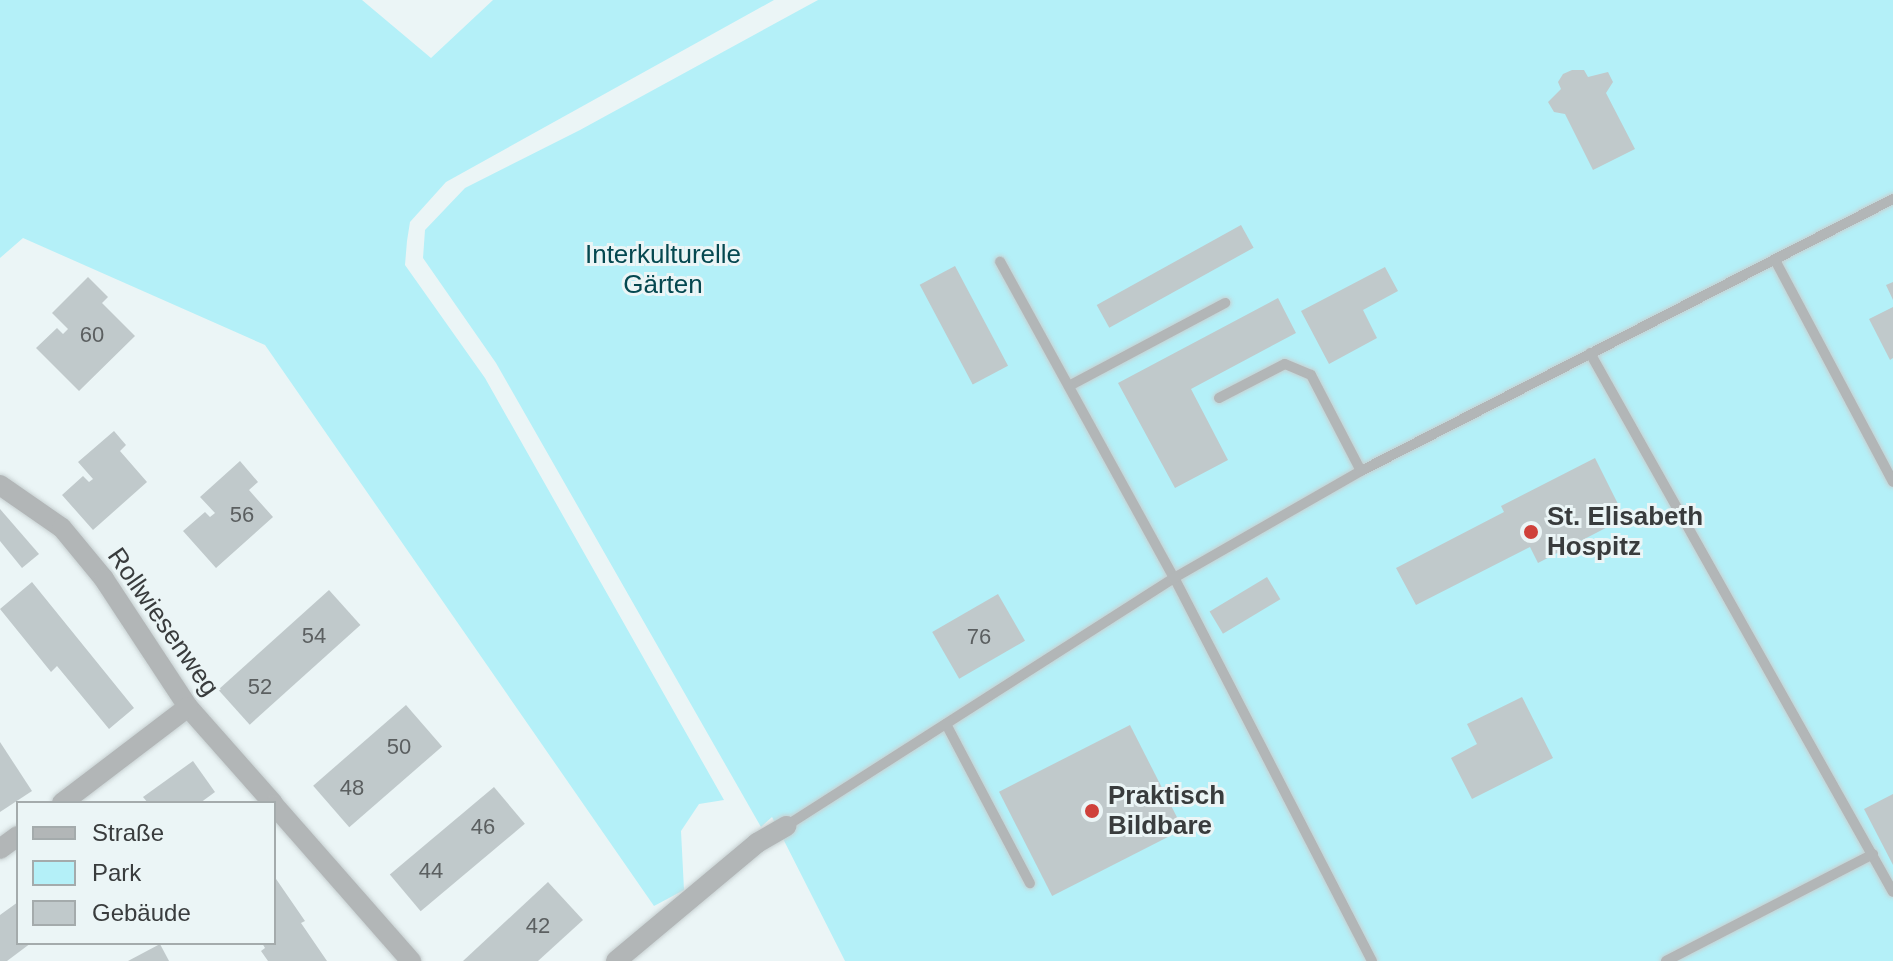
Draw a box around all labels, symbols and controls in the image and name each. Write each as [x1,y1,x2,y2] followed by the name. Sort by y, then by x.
[585,239,741,300] park label: Interkulturelle Gärten
[80,322,104,348] house number: 60
[1547,501,1703,562] place label: St. Elisabeth Hospitz
[230,502,254,528] house number: 56
[1522,523,1540,541] marker: St. Elisabeth Hospitz
[100,542,226,702] street label: Rollwiesenweg
[302,623,326,649] house number: 54
[967,624,991,650] house number: 76
[248,674,272,700] house number: 52
[387,734,411,760] house number: 50
[340,775,364,801] house number: 48
[1108,780,1225,842] place label: Praktisch Bildbare
[16,801,276,945] legend
[1083,802,1101,820] marker: Praktisch Bildbare
[471,814,495,840] house number: 46
[92,819,164,846] text: Straße
[419,858,443,884] house number: 44
[92,859,141,886] text: Park
[92,899,191,926] text: Gebäude
[526,913,550,939] house number: 42

